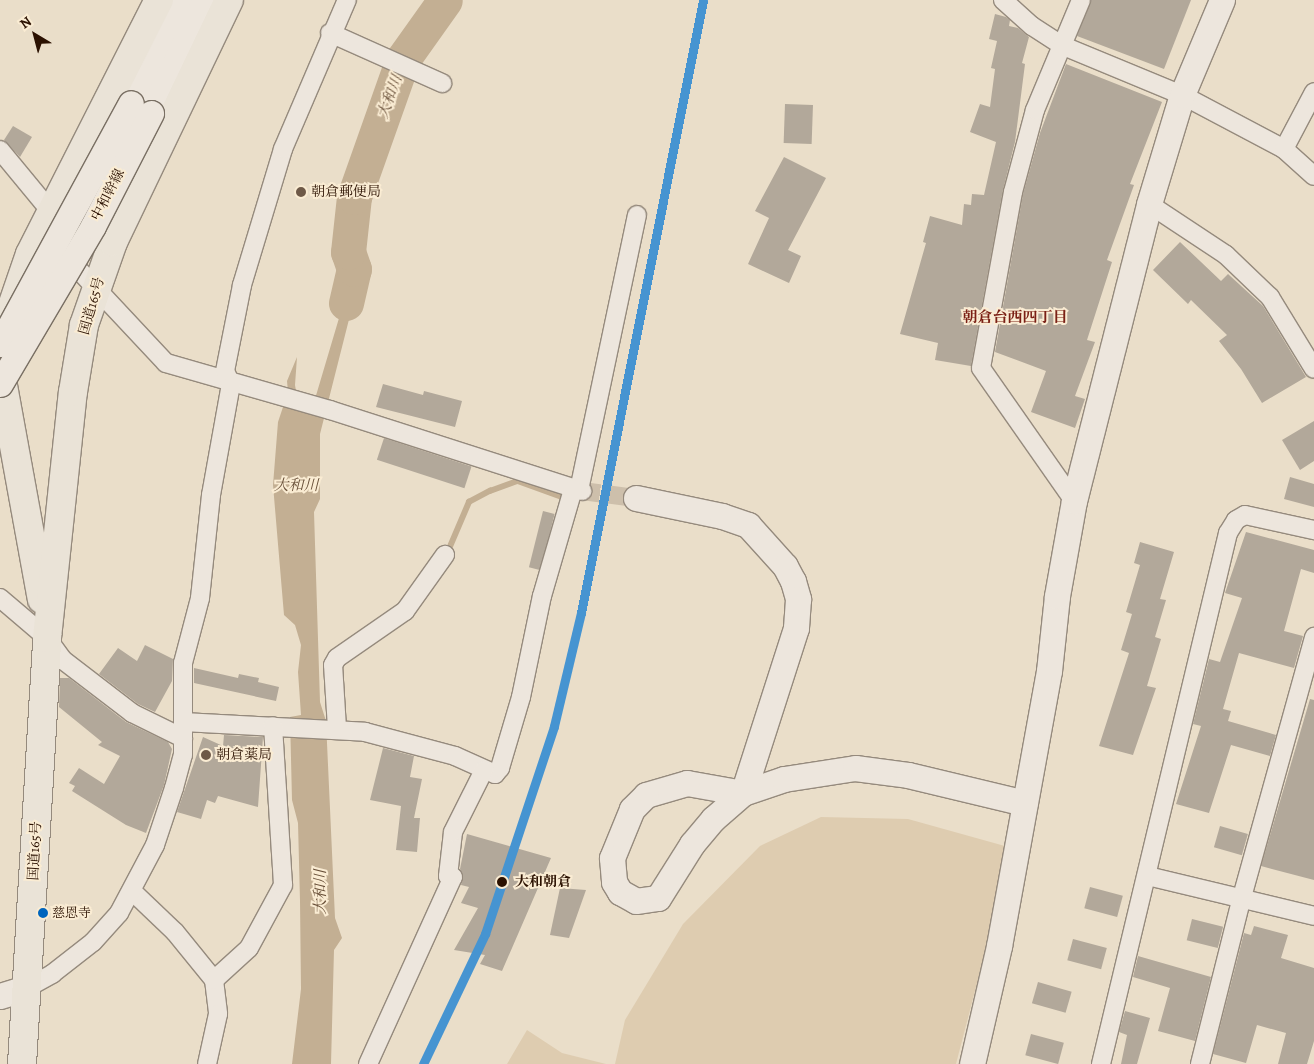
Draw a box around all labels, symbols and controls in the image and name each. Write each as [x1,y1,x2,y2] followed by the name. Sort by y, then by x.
[10,10,60,60] north arrow
[16,12,35,33] text: N
[374,73,406,121] water label: 大和川
[88,166,128,224] street label: 中和幹線
[311,184,381,200] place label: 朝倉郵便局
[295,186,307,198] marker: 朝倉郵便局
[76,275,108,337] street label: 国道165号
[963,309,1067,327] district label: 朝倉台西四丁目
[274,477,318,495] water label: 大和川
[216,747,272,763] place label: 朝倉薬局
[200,749,212,761] marker: 朝倉薬局
[25,821,45,881] street label: 国道165号
[312,870,330,914] water label: 大和川
[493,873,511,891] marker: 大和朝倉
[515,874,571,890] place label: 大和朝倉
[52,905,91,921] place label: 慈恩寺
[38,908,48,918] marker: 慈恩寺

